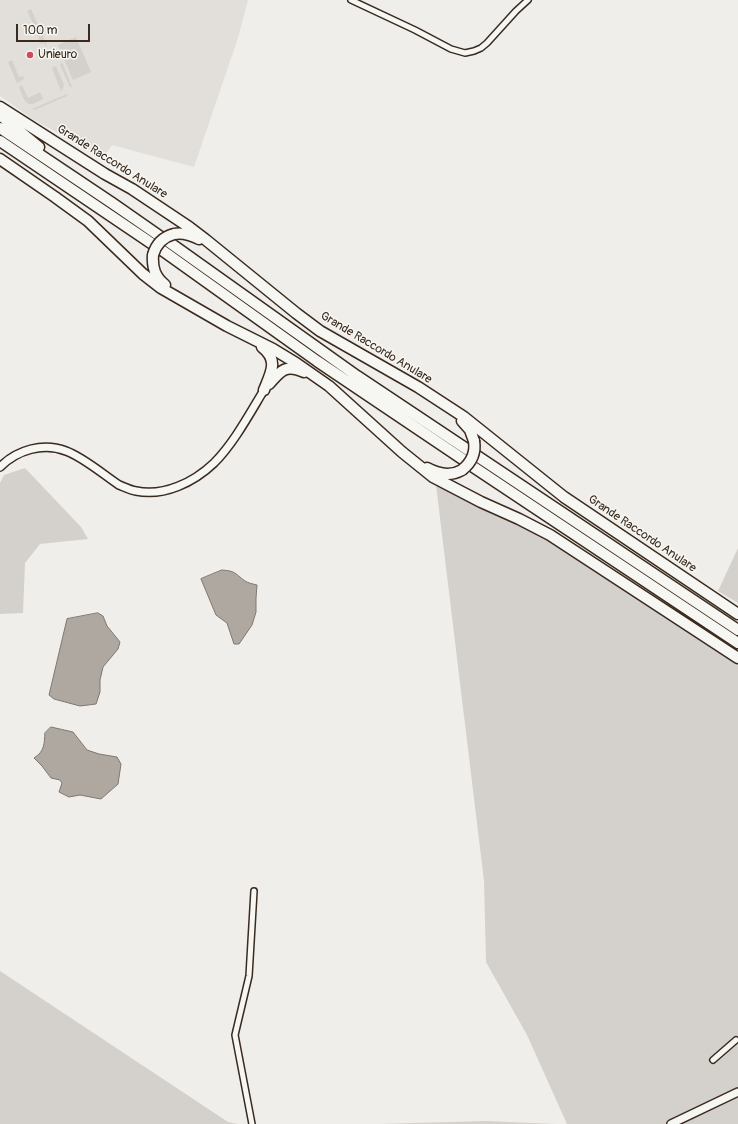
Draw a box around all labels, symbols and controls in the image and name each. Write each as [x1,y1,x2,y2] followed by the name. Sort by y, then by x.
[18,16,92,42] scale bar
[23,23,57,38] text: 100 m
[38,48,77,62] place label: Unieuro
[25,50,35,60] marker: Unieuro
[54,122,170,202] street label: Grande Raccordo Anulare
[318,309,434,387] street label: Grande Raccordo Anulare
[585,492,699,576] street label: Grande Raccordo Anulare

